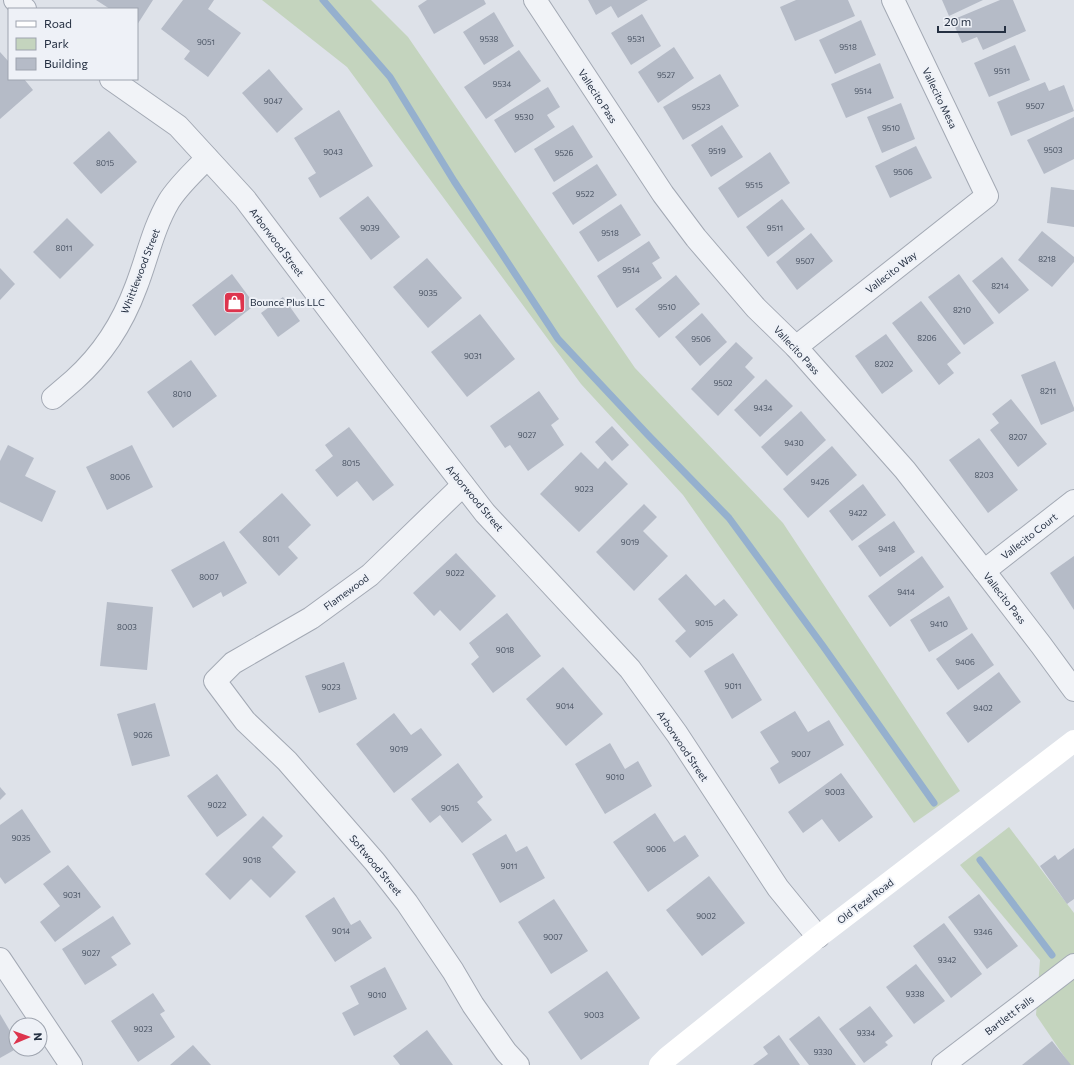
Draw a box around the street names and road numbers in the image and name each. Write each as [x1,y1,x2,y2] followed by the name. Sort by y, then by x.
[920,66,960,130] street label: Vallecito Mesa
[576,67,620,126] street label: Vallecito Pass
[247,205,307,279] street label: Arborwood Street
[118,227,162,315] street label: Whittlewood Street
[863,248,919,296] street label: Vallecito Way
[771,323,823,377] street label: Vallecito Pass
[444,463,506,533] street label: Arborwood Street
[999,510,1059,562] street label: Vallecito Court
[981,570,1029,626] street label: Vallecito Pass
[321,571,371,612] street label: Flamewood
[655,708,711,784] street label: Arborwood Street
[347,832,405,898] street label: Softwood Street
[834,876,896,926] street label: Old Tezel Road
[982,992,1036,1037] street label: Bartlett Falls

